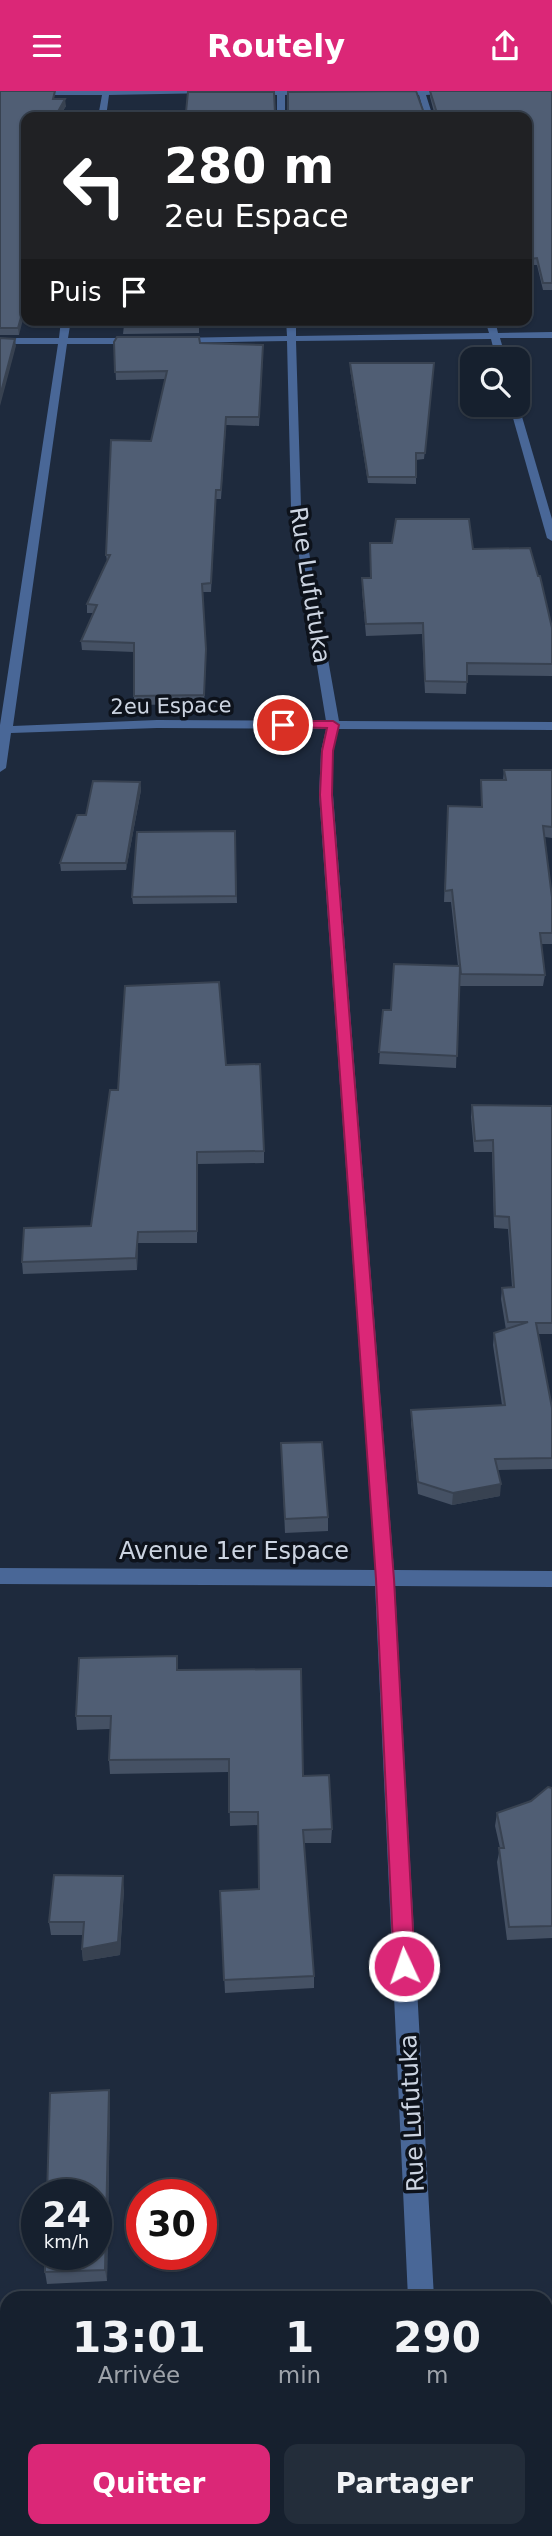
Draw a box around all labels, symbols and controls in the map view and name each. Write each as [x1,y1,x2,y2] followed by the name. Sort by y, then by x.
[28,27,66,65] icon: menu
[207,27,345,65] text: Routely
[486,27,524,65] icon: share
[164,138,334,195] text: 280 m
[49,140,140,231] icon: left
[164,197,349,235] text: 2eu Espace
[115,273,153,311] icon: arrive
[49,277,101,307] text: Puis
[460,347,530,417] map controls
[460,347,530,417] button: search
[284,505,336,665] street label: Rue Lufutuka
[110,693,232,719] street label: 2eu Espace
[253,695,313,755] pin
[264,706,302,744] icon: arrive
[119,1537,349,1565] street label: Avenue 1er Espace
[367,1929,441,2003] position arrow
[394,2033,430,2193] street label: Rue Lufutuka
[126,2179,217,2270] speed limit sign: 30
[42,2195,91,2235] text: 24
[44,2231,89,2252] text: km/h
[72,2313,206,2362] text: 13:01
[285,2313,314,2362] text: 1
[393,2313,481,2362] text: 290
[98,2362,180,2388] text: Arrivée
[278,2362,321,2388] text: min
[426,2362,448,2388] text: m
[28,2444,270,2524] button: Quitter
[284,2444,525,2524] button: Partager

